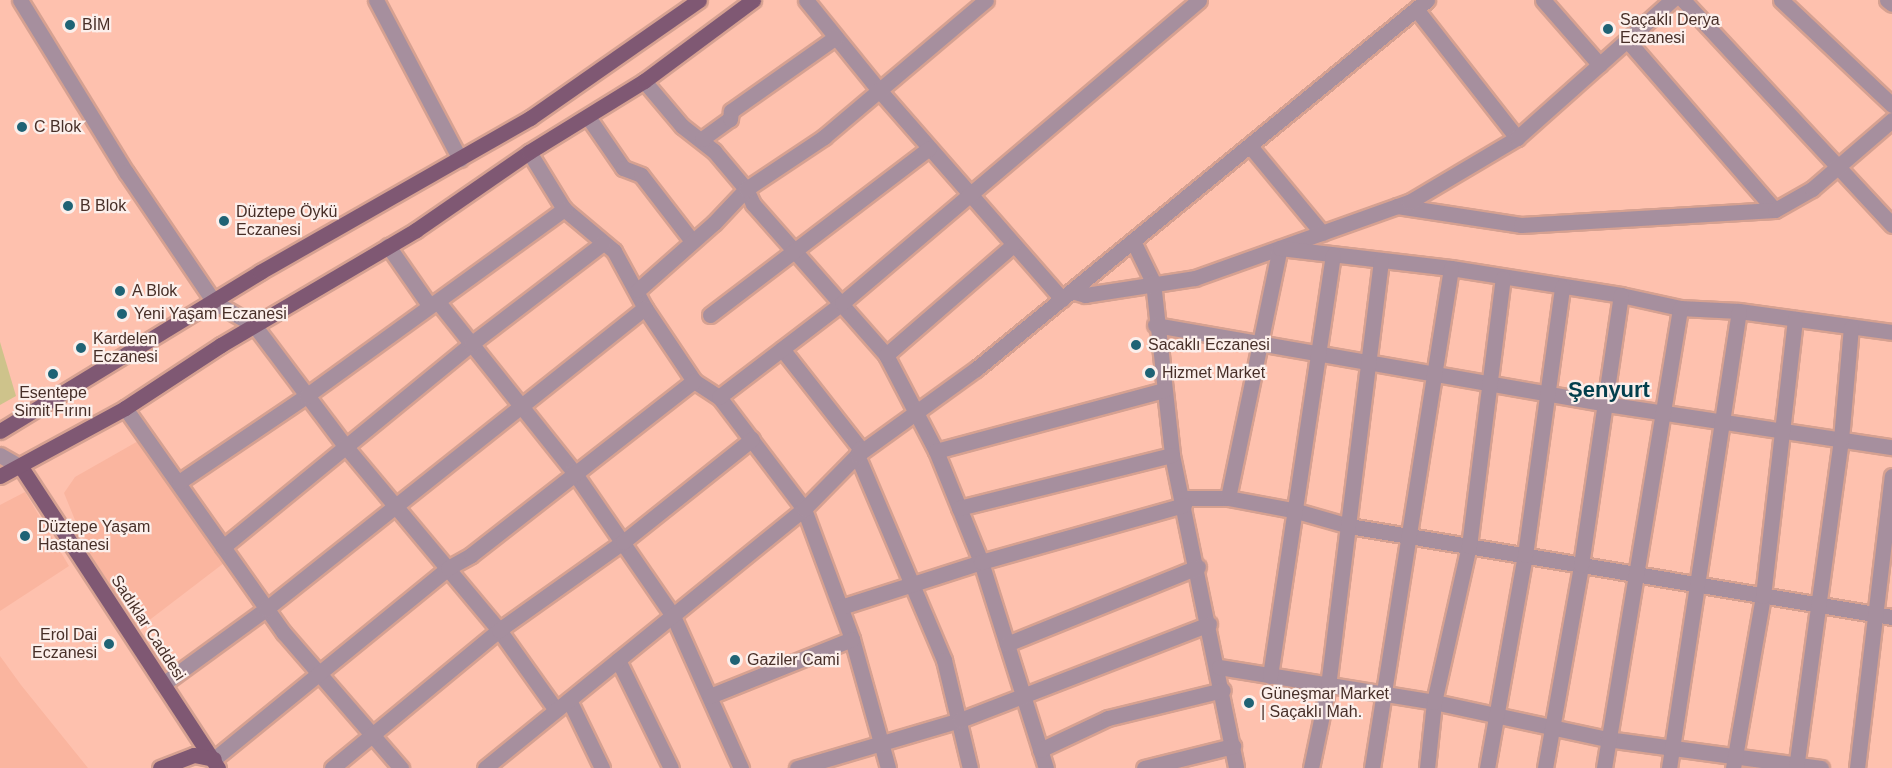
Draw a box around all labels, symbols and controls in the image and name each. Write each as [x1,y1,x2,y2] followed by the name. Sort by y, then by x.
[1620,10,1720,48] place label: Saçaklı Derya Eczanesi
[82,15,110,35] place label: BİM
[63,18,77,32] marker: BİM
[1601,22,1615,36] marker: Saçaklı Derya Eczanesi
[34,117,81,137] place label: C Blok
[15,120,29,134] marker: C Blok
[80,196,126,216] place label: B Blok
[61,199,75,213] marker: B Blok
[236,202,337,240] place label: Düztepe Öykü Eczanesi
[217,214,231,228] marker: Düztepe Öykü Eczanesi
[132,281,178,301] place label: A Blok
[113,284,127,298] marker: A Blok
[134,304,287,324] place label: Yeni Yaşam Eczanesi
[115,307,129,321] marker: Yeni Yaşam Eczanesi
[93,329,158,367] place label: Kardelen Eczanesi
[1148,335,1270,355] place label: Sacaklı Eczanesi
[1129,338,1143,352] marker: Sacaklı Eczanesi
[74,341,88,355] marker: Kardelen Eczanesi
[1162,363,1265,383] place label: Hizmet Market
[1143,366,1157,380] marker: Hizmet Market
[46,367,60,381] marker: Esentepe Simit Fırını
[1568,377,1650,403] district label: Şenyurt
[14,383,92,421] place label: Esentepe Simit Fırını
[38,517,151,555] place label: Düztepe Yaşam Hastanesi
[16,527,34,545] marker: Düztepe Yaşam Hastanesi
[107,572,189,684] street label: Sadıklar Caddesi
[32,625,97,663] place label: Erol Dai Eczanesi
[102,637,116,651] marker: Erol Dai Eczanesi
[747,650,839,670] place label: Gaziler Cami
[728,653,742,667] marker: Gaziler Cami
[1261,684,1389,722] place label: Güneşmar Market | Saçaklı Mah.
[1242,696,1256,710] marker: Güneşmar Market | Saçaklı Mah.

